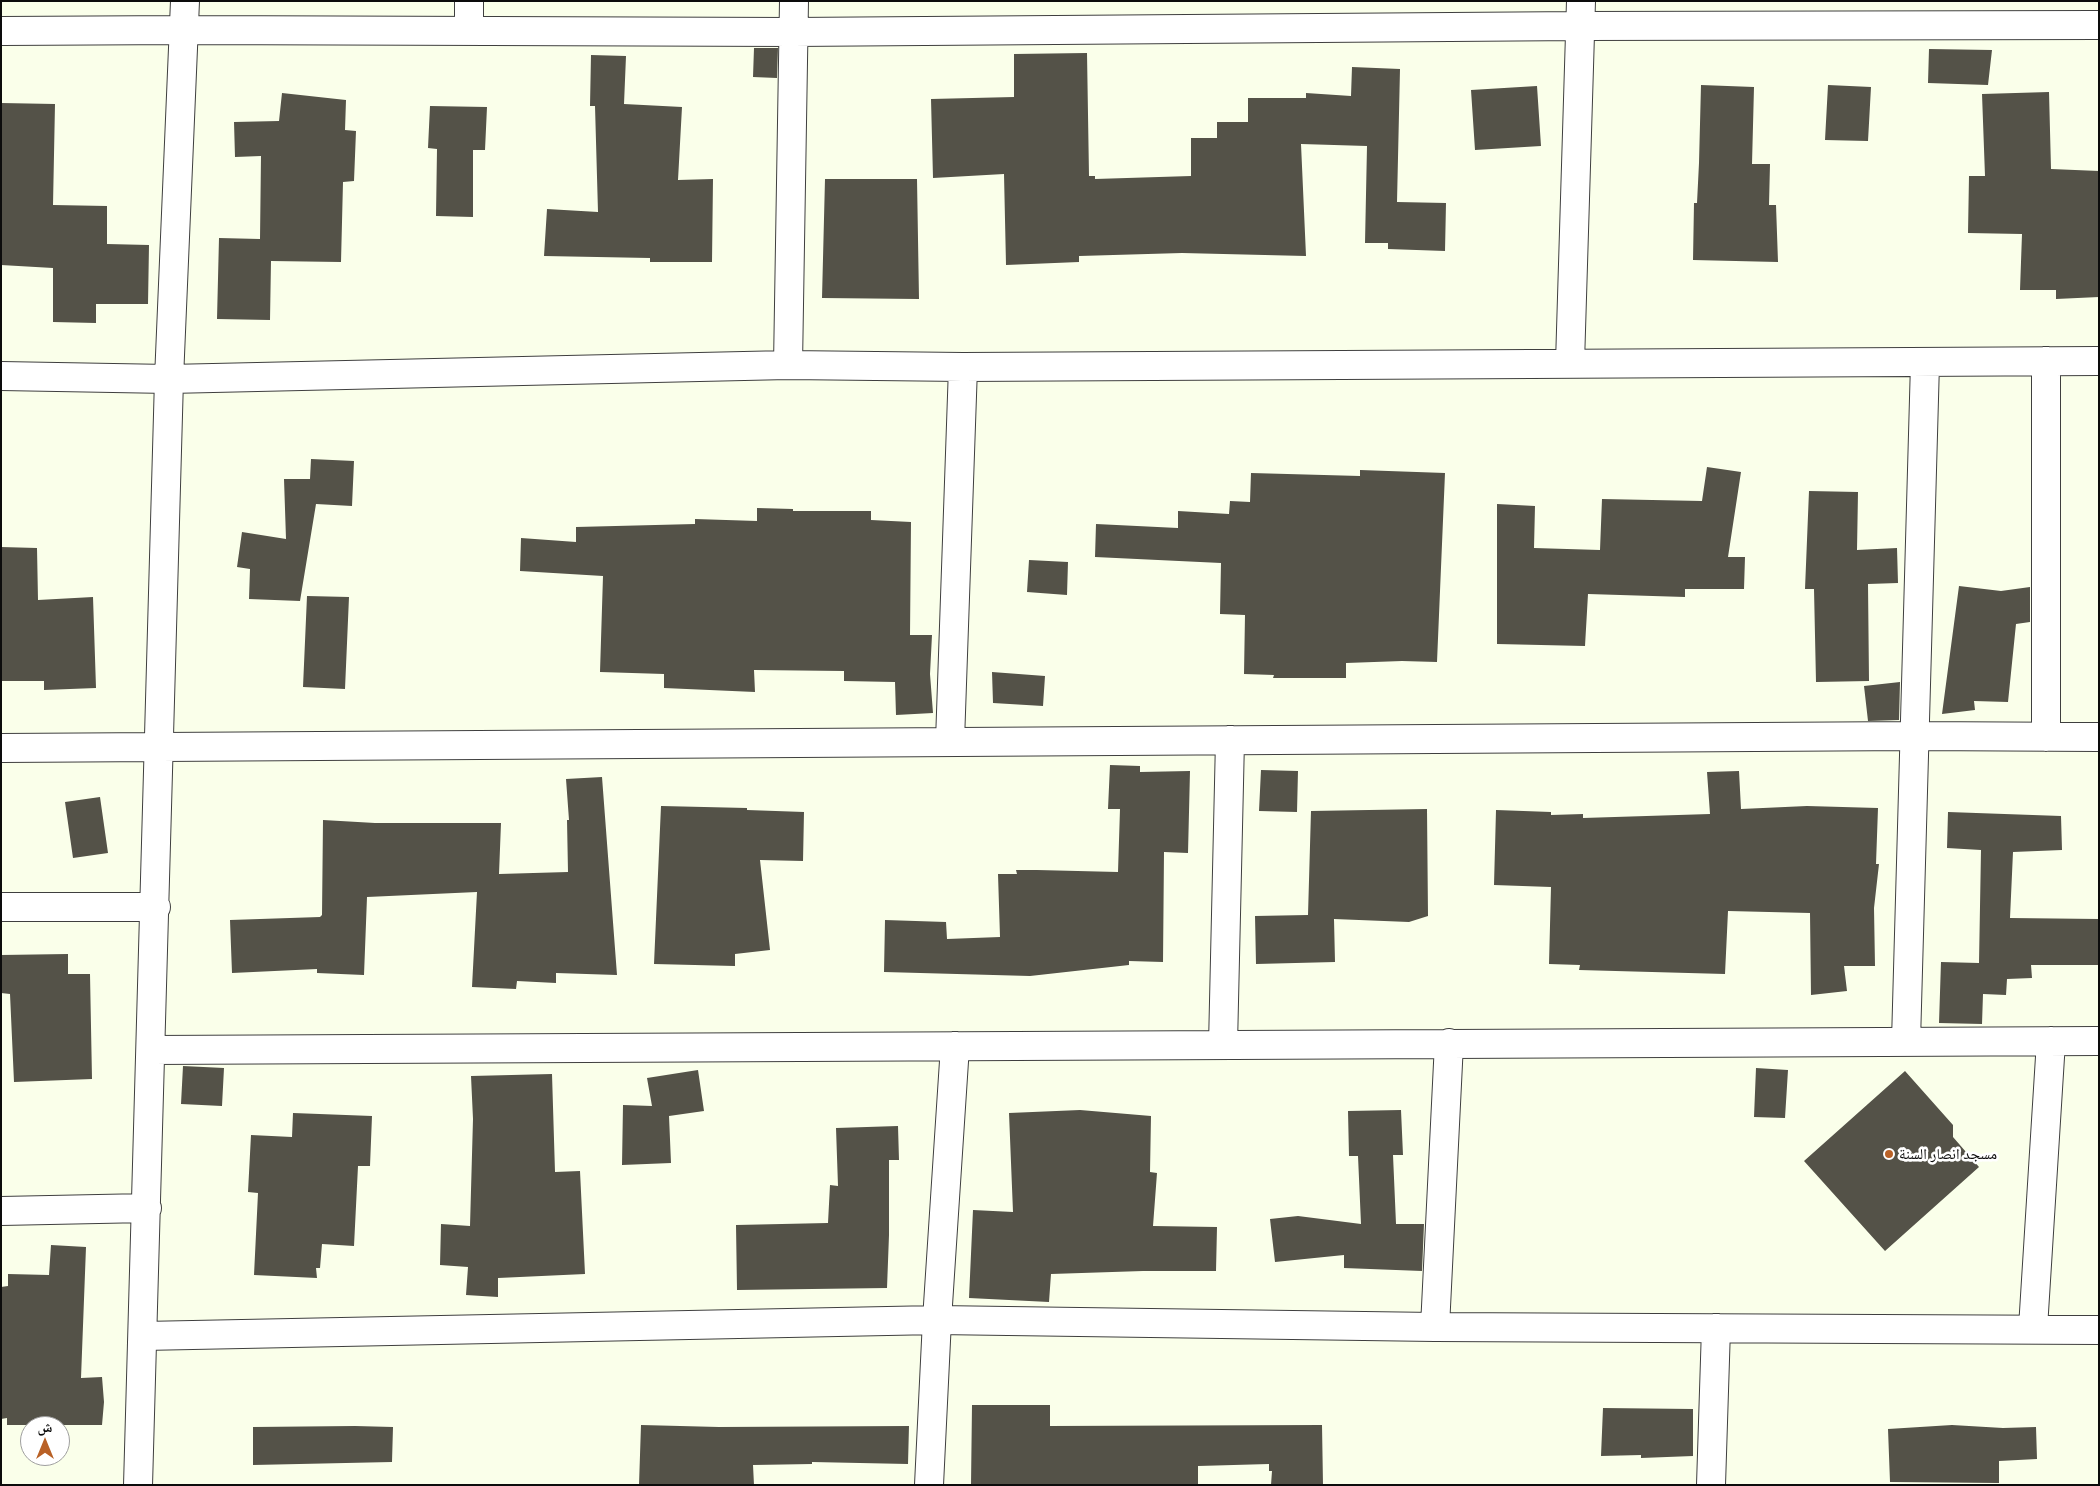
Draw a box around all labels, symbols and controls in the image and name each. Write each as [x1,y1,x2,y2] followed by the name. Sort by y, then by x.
[1899,1145,1997,1163] place label: مسجد انصار السنة
[1883,1148,1895,1160] marker: مسجد انصار السنة
[20,1416,70,1466] north arrow
[38,1417,52,1436] text: ش

